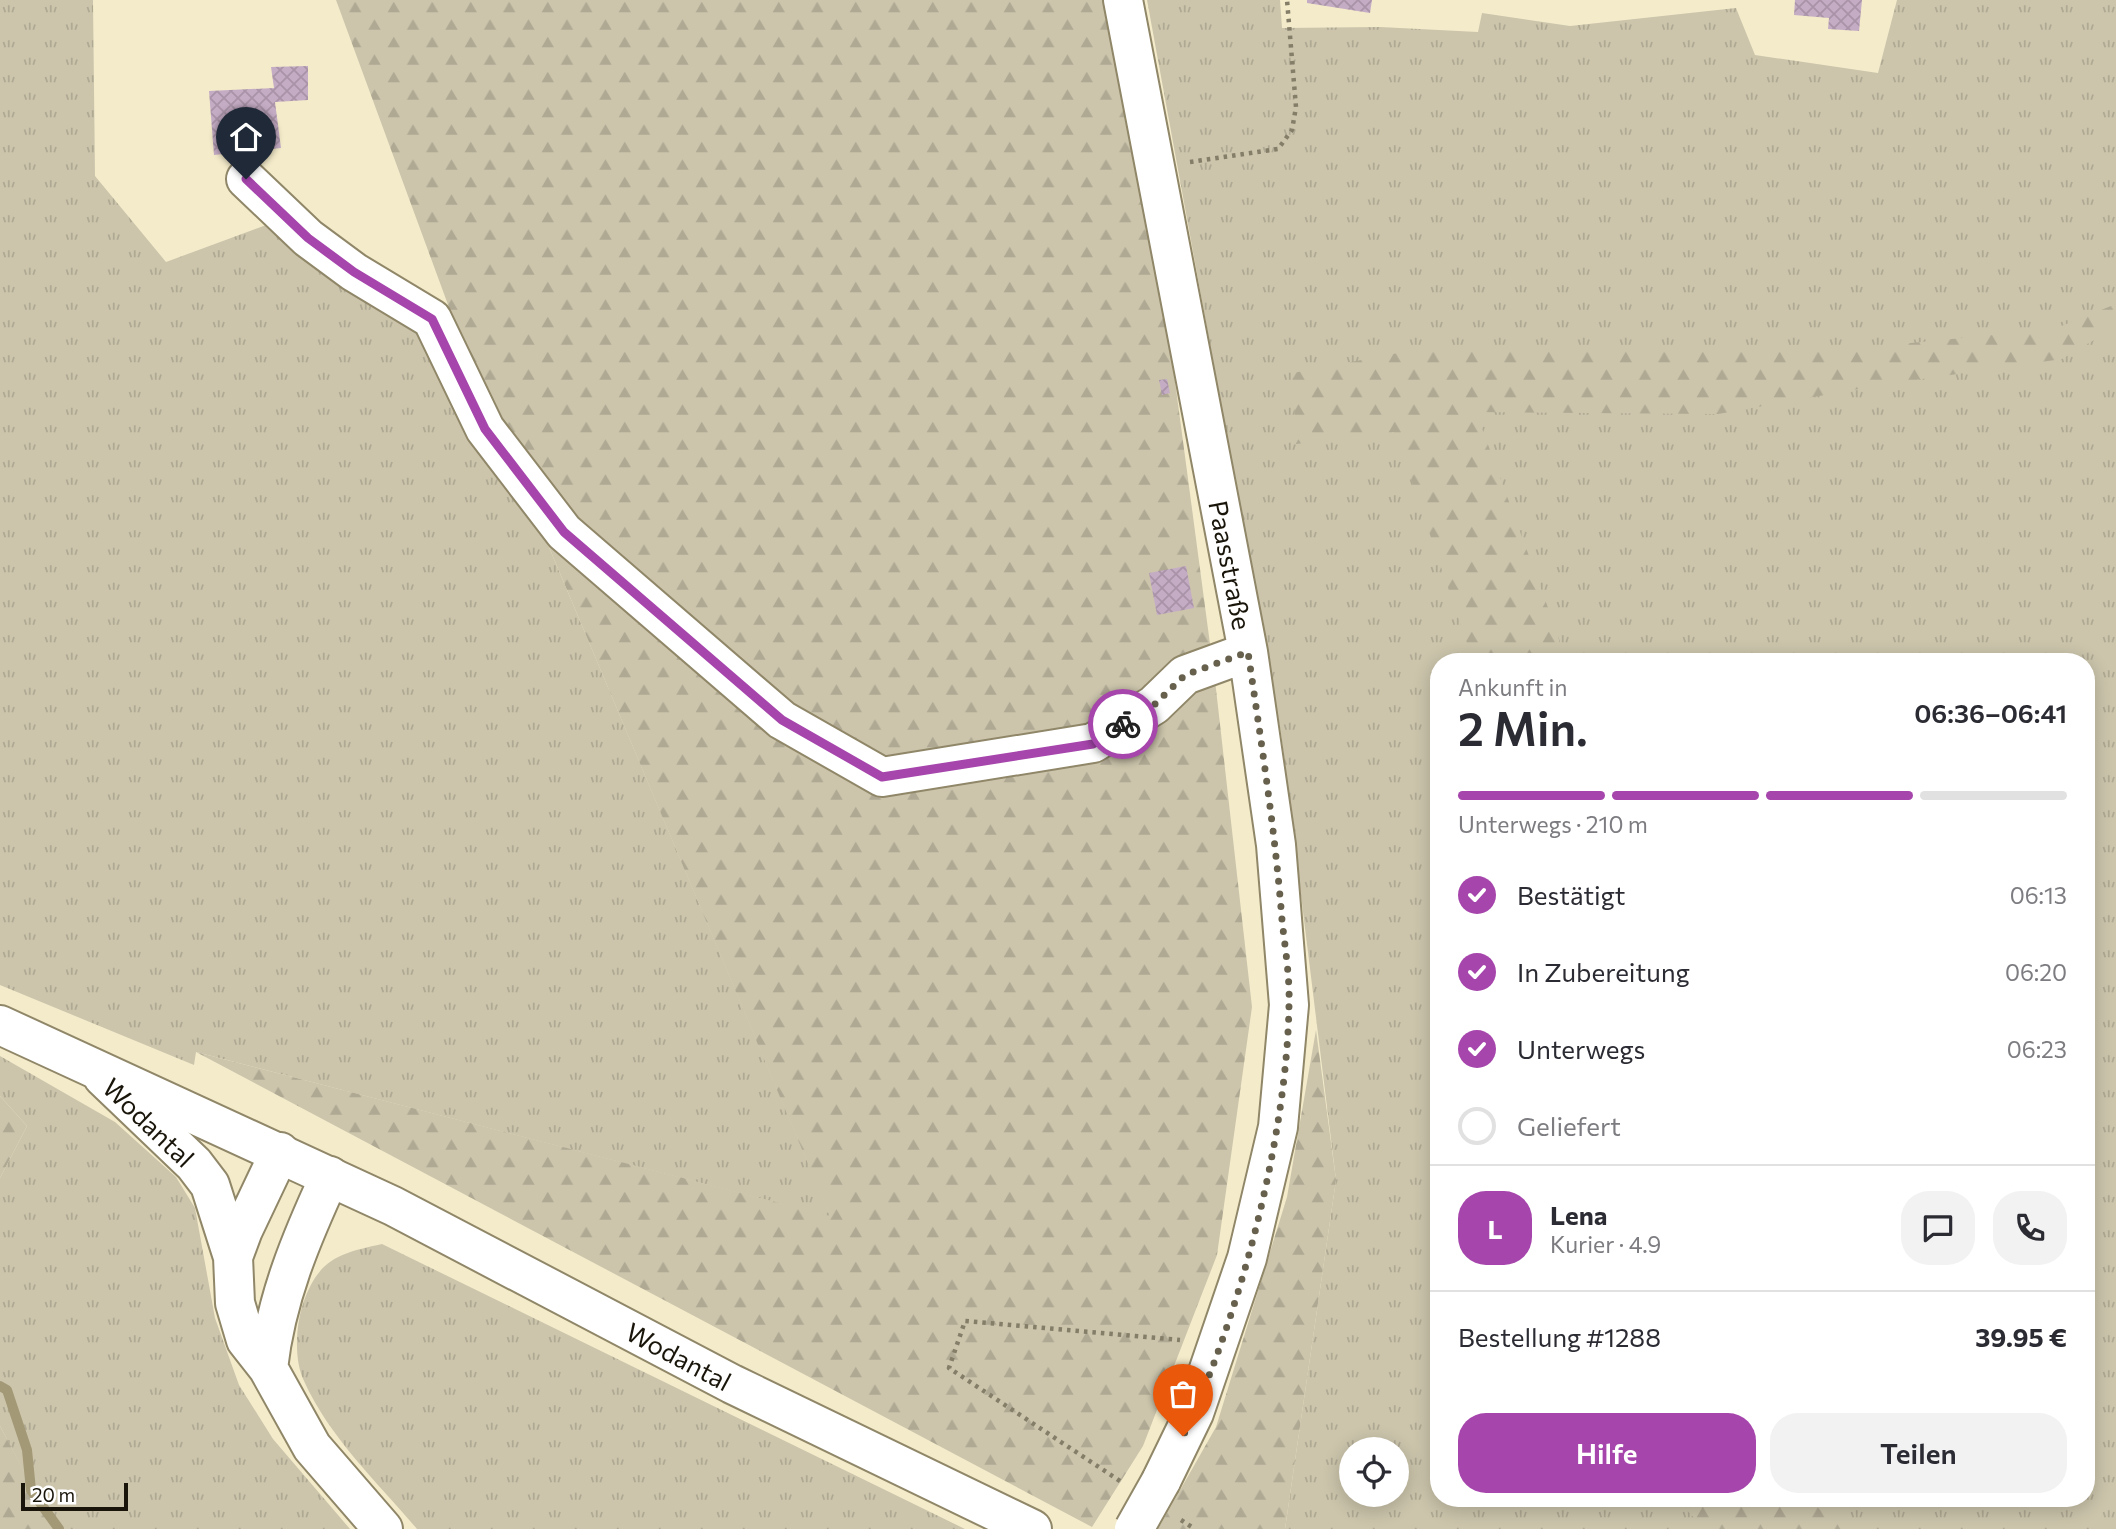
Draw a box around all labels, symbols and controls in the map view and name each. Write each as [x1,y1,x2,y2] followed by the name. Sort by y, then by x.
[216,107,276,179] pin
[227,118,265,156] icon: home
[1203,498,1259,632] street label: Paasstraße
[1458,673,1568,701] text: Ankunft in
[1088,689,1158,759] courier
[1914,697,2067,728] text: 06:36–06:41
[1458,699,1588,755] text: 2 Min.
[1104,705,1142,743] icon: bike
[1458,810,1648,838] text: Unterwegs · 210 m
[1458,876,1496,914] icon: check
[1517,879,1626,910] text: Bestätigt
[2010,881,2067,909] text: 06:13
[1458,953,1496,991] icon: check
[1517,956,1690,987] text: In Zubereitung
[2005,958,2067,986] text: 06:20
[1458,1030,1496,1068] icon: check
[1517,1033,1645,1064] text: Unterwegs
[2007,1035,2067,1063] text: 06:23
[97,1071,201,1173] street label: Wodantal
[1517,1110,1621,1141] text: Geliefert
[1901,1191,1975,1265] button: chat
[1993,1191,2067,1265] button: phone
[1550,1199,1608,1230] text: Lena
[1487,1213,1503,1244] text: L
[1550,1230,1661,1258] text: Kurier · 4.9
[621,1315,737,1397] street label: Wodantal
[1458,1321,1661,1352] text: Bestellung #1288
[1975,1321,2067,1352] text: 39.95 €
[1153,1364,1213,1436] pin
[1164,1375,1202,1413] icon: bag
[1458,1413,1756,1493] button: Hilfe
[1770,1413,2067,1493] button: Teilen
[1339,1437,1409,1507] map controls
[1339,1437,1409,1507] button: locate
[21,1480,128,1512] scale bar
[32,1483,75,1506] text: 20 m

